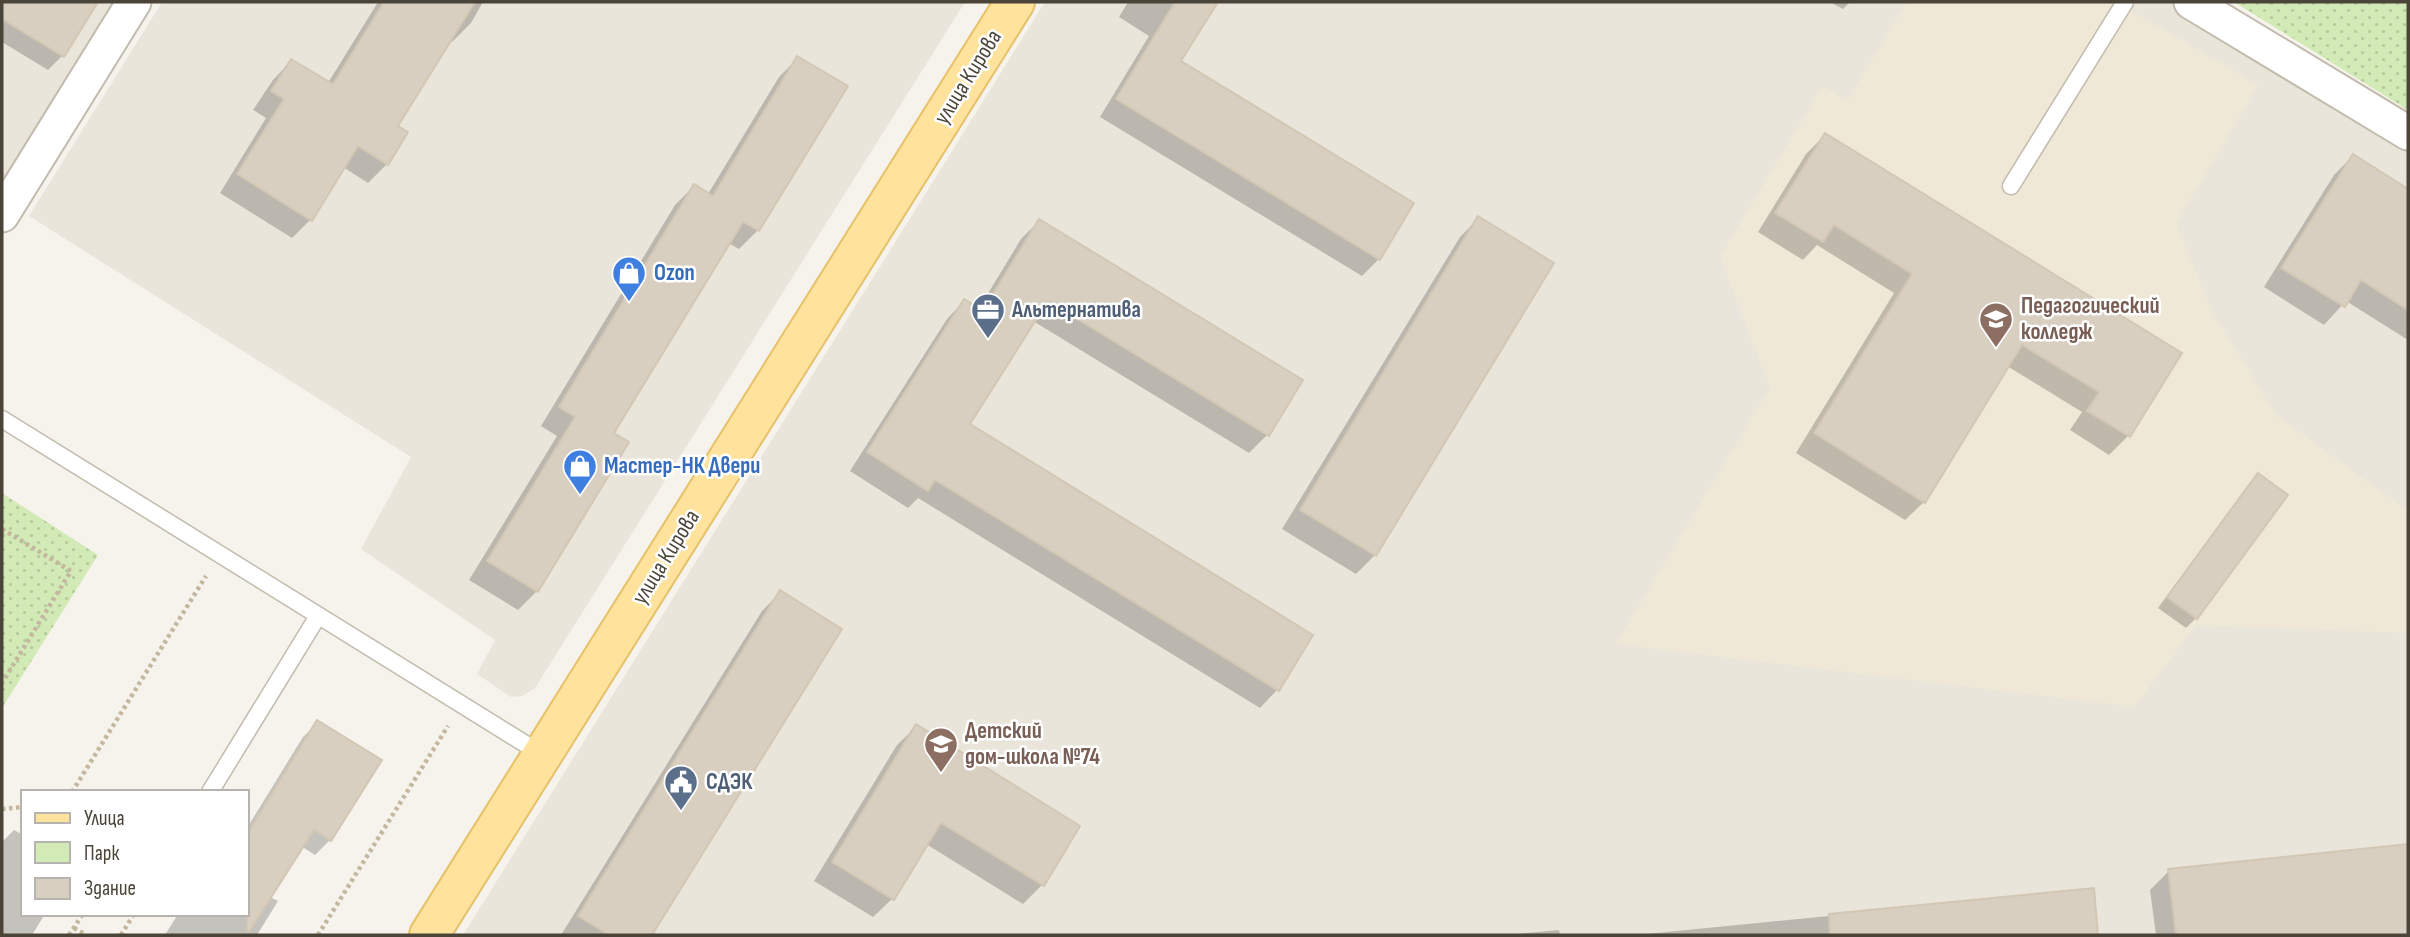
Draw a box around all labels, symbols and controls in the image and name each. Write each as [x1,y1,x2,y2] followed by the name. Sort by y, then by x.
[928,25,1008,129] street label: улица Кирова
[610,254,648,303] shop icon: Ozon
[654,259,695,287] place label: Ozon
[969,291,1007,340] office icon: Альтернатива
[2021,292,2160,346] place label: Педагогический колледж
[1011,296,1141,324] place label: Альтернатива
[1977,300,2015,349] school or university icon: Педагогический колледж
[561,447,599,496] shop icon: Мастер-НК Двери
[604,452,760,480] place label: Мастер-НК Двери
[626,505,706,609] street label: улица Кирова
[965,717,1100,771] place label: Детский дом-школа №74
[922,725,960,774] school or university icon: Детский дом-школа №74
[662,763,700,812] public building icon: СДЭК
[706,768,753,796] place label: СДЭК
[21,790,248,916] legend
[84,806,125,831] text: Улица
[84,841,119,866] text: Парк
[84,876,136,901] text: Здание

